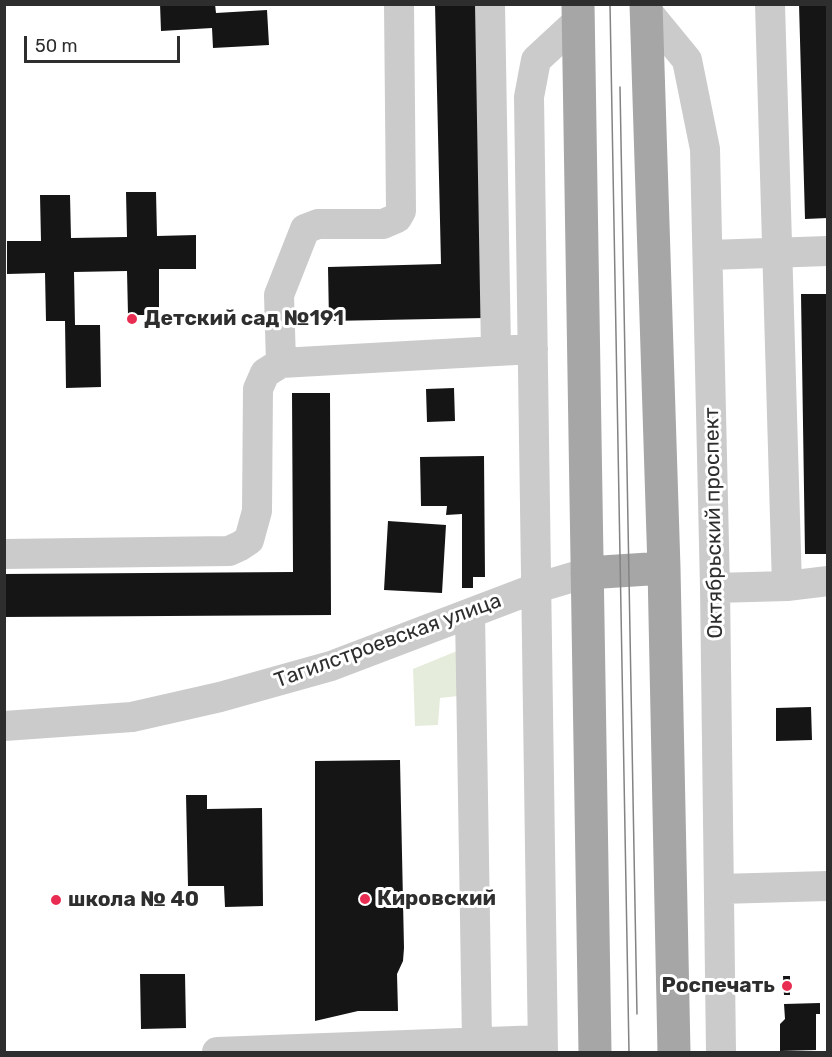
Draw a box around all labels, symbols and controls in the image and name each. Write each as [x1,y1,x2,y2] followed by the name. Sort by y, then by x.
[27,24,183,62] scale bar
[35,35,78,57] text: 50 m
[144,306,344,332] place label: Детский сад №191
[125,312,139,326] marker: Детский сад №191
[699,407,729,639] street label: Октябрьский проспект
[271,588,505,694] street label: Тагилстроевская улица
[377,886,496,912] place label: Кировский
[68,887,199,913] place label: школа № 40
[358,892,372,906] marker: Кировский
[49,893,63,907] marker: школа № 40
[662,973,775,999] place label: Роспечать
[780,979,794,993] marker: Роспечать

